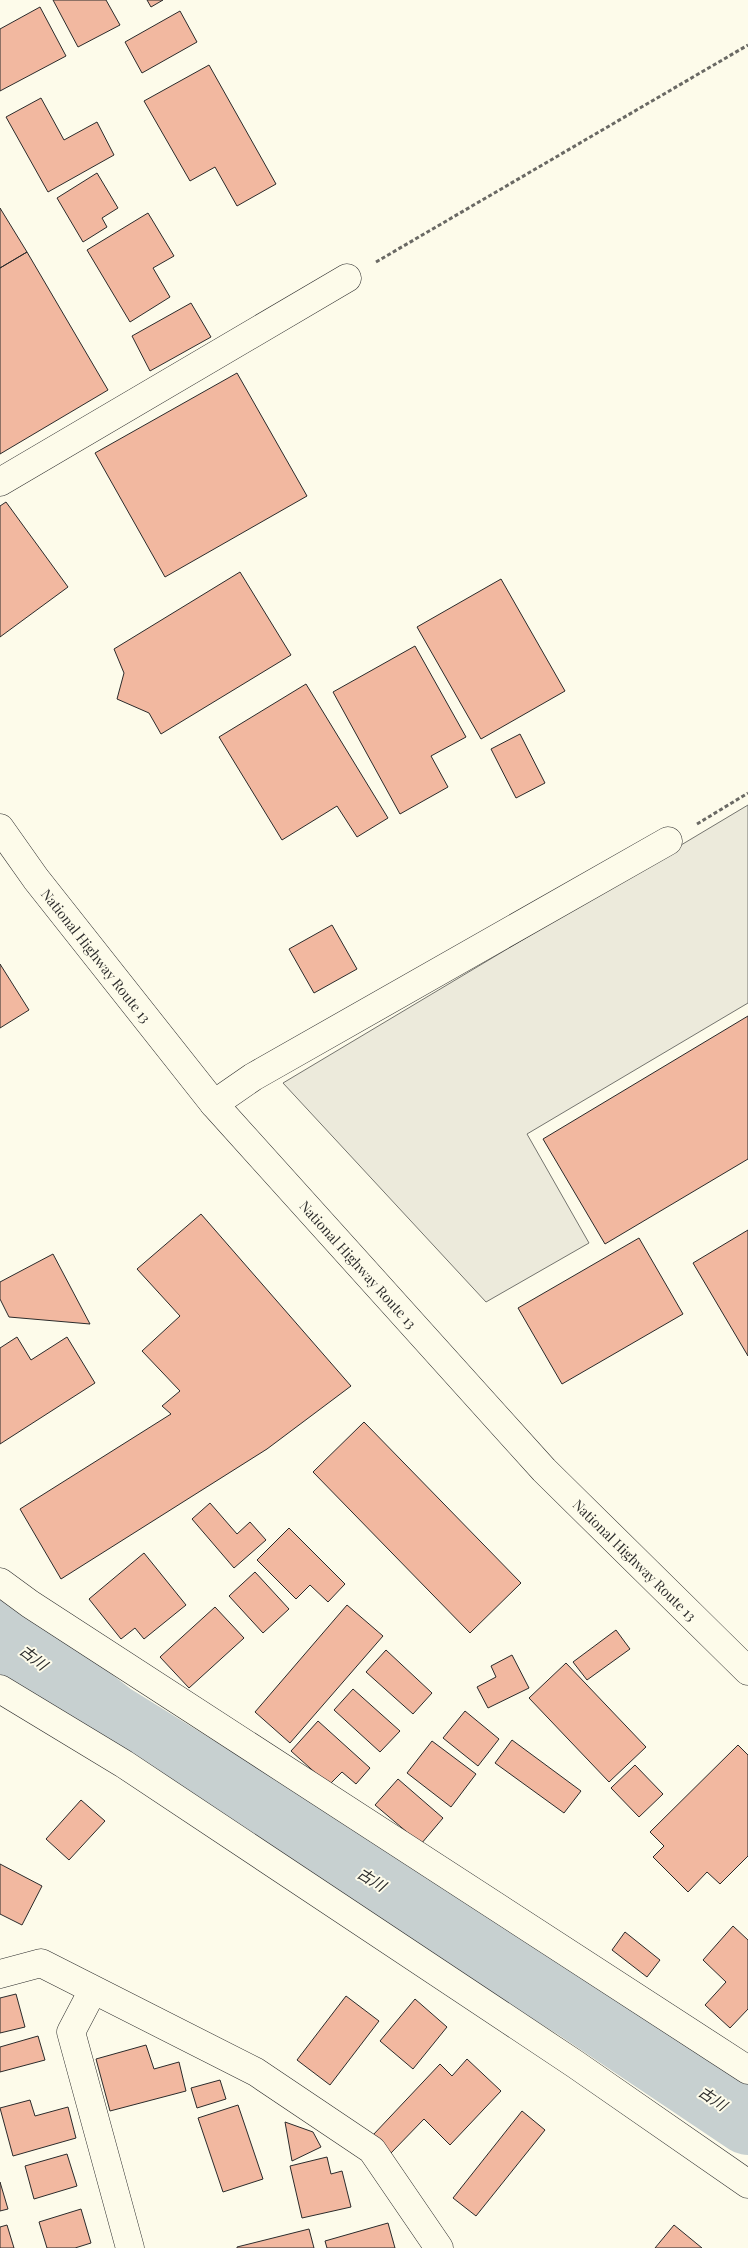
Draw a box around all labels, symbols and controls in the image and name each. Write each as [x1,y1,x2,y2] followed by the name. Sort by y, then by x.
[38,885,155,1027] street label: National Highway Route 13
[296,1196,421,1332] street label: National Highway Route 13
[569,1495,701,1625] street label: National Highway Route 13
[16,1640,54,1675] water label: 古川
[354,1863,392,1896] water label: 古川
[695,2081,733,2116] water label: 古川

